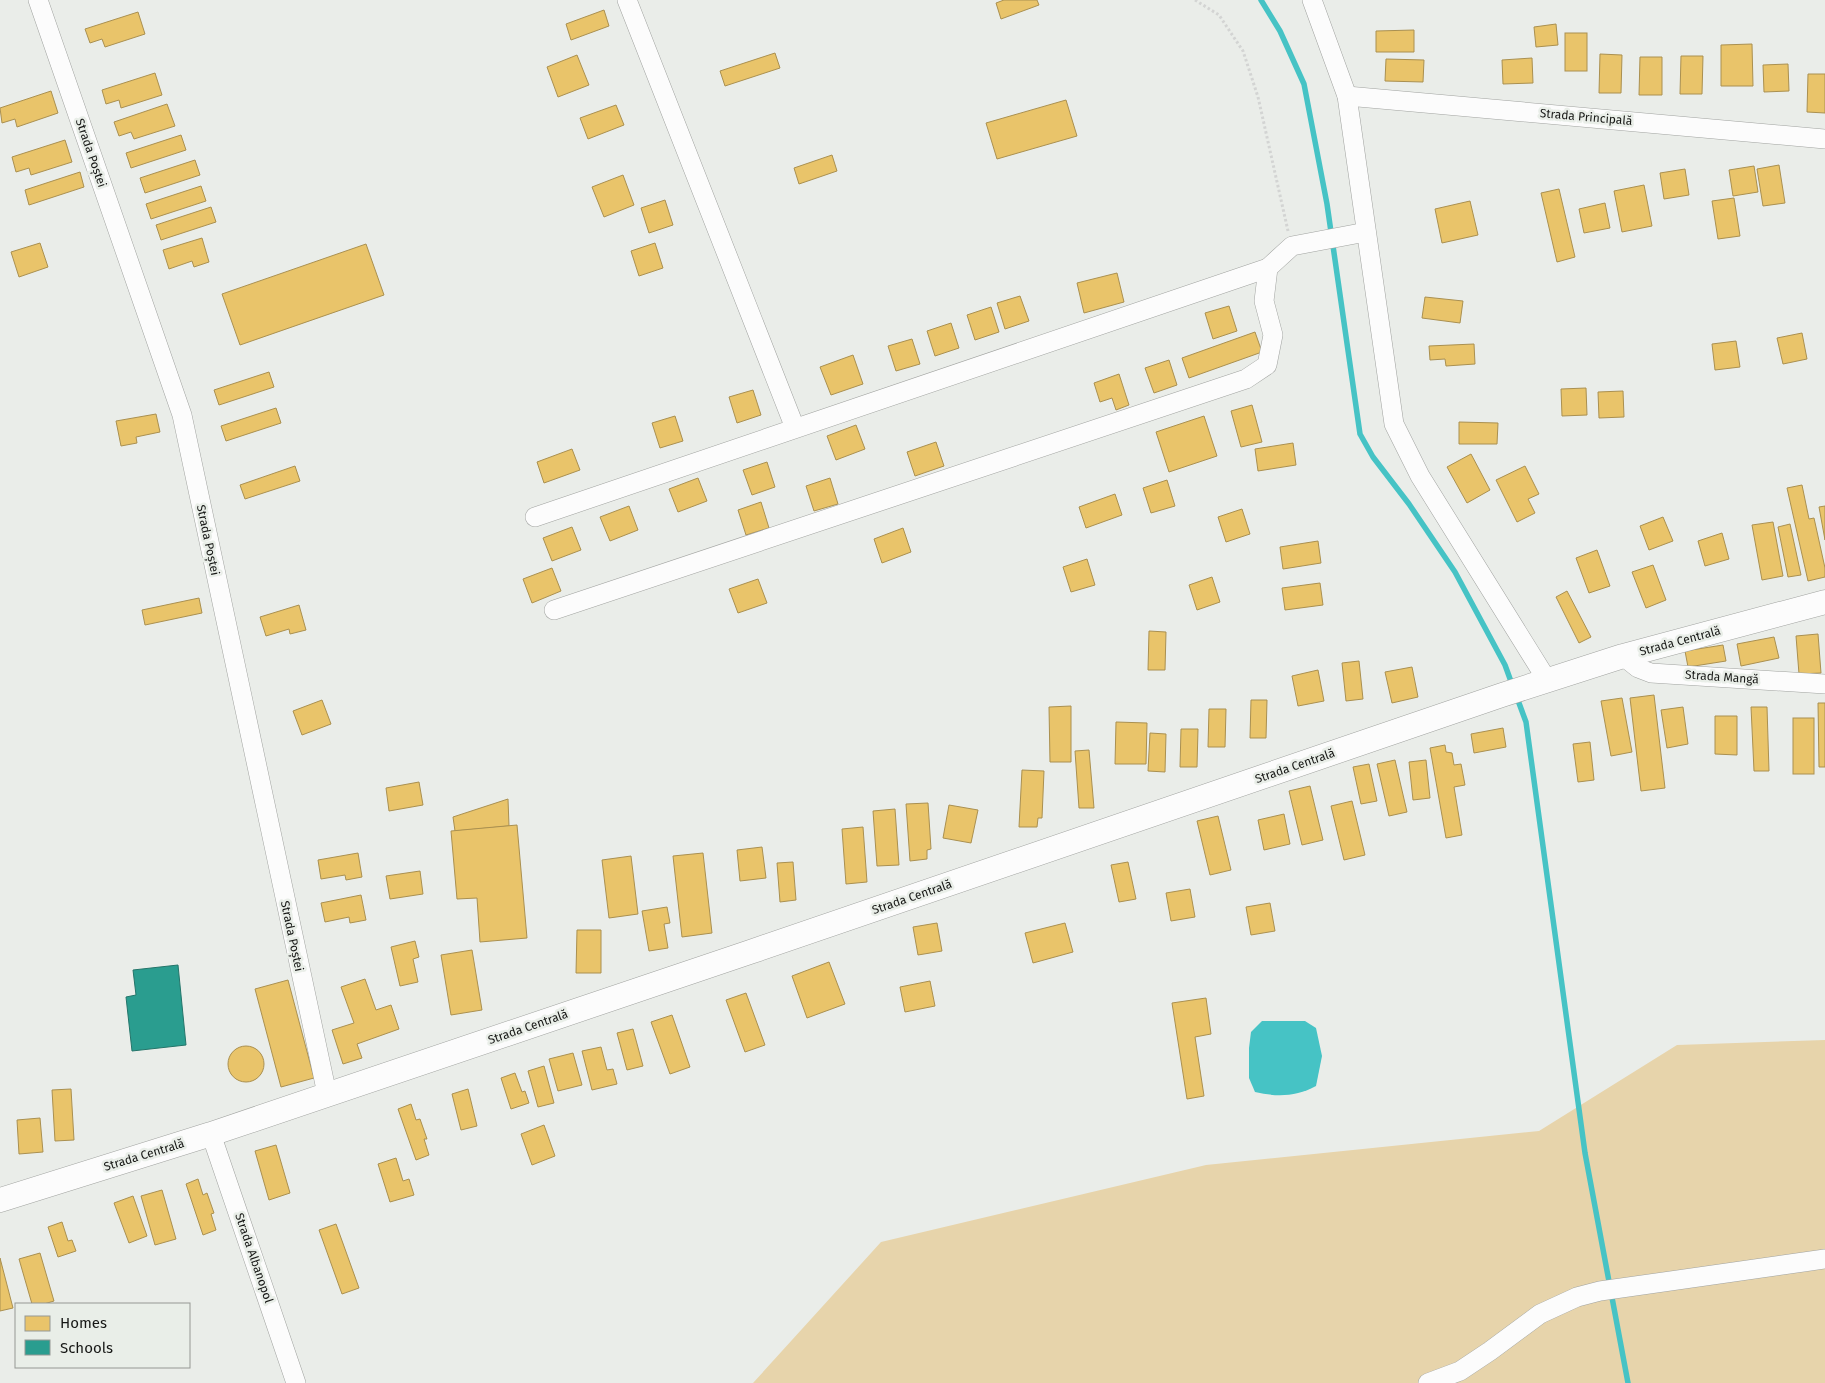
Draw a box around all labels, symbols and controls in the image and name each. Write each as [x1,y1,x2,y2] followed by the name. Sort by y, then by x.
[1539,106,1633,128] street label: Strada Principală
[72,117,109,190] street label: Strada Poștei
[193,503,222,577] street label: Strada Poștei
[1638,623,1722,659] street label: Strada Centrală
[1685,667,1759,687] street label: Strada Mangă
[1253,746,1337,786] street label: Strada Centrală
[870,877,954,917] street label: Strada Centrală
[277,899,306,973] street label: Strada Poștei
[486,1007,570,1047] street label: Strada Centrală
[102,1136,186,1174] street label: Strada Centrală
[232,1211,276,1305] street label: Strada Albanopol
[15,1303,190,1368] legend
[60,1314,107,1332] text: Homes
[60,1339,113,1357] text: Schools

